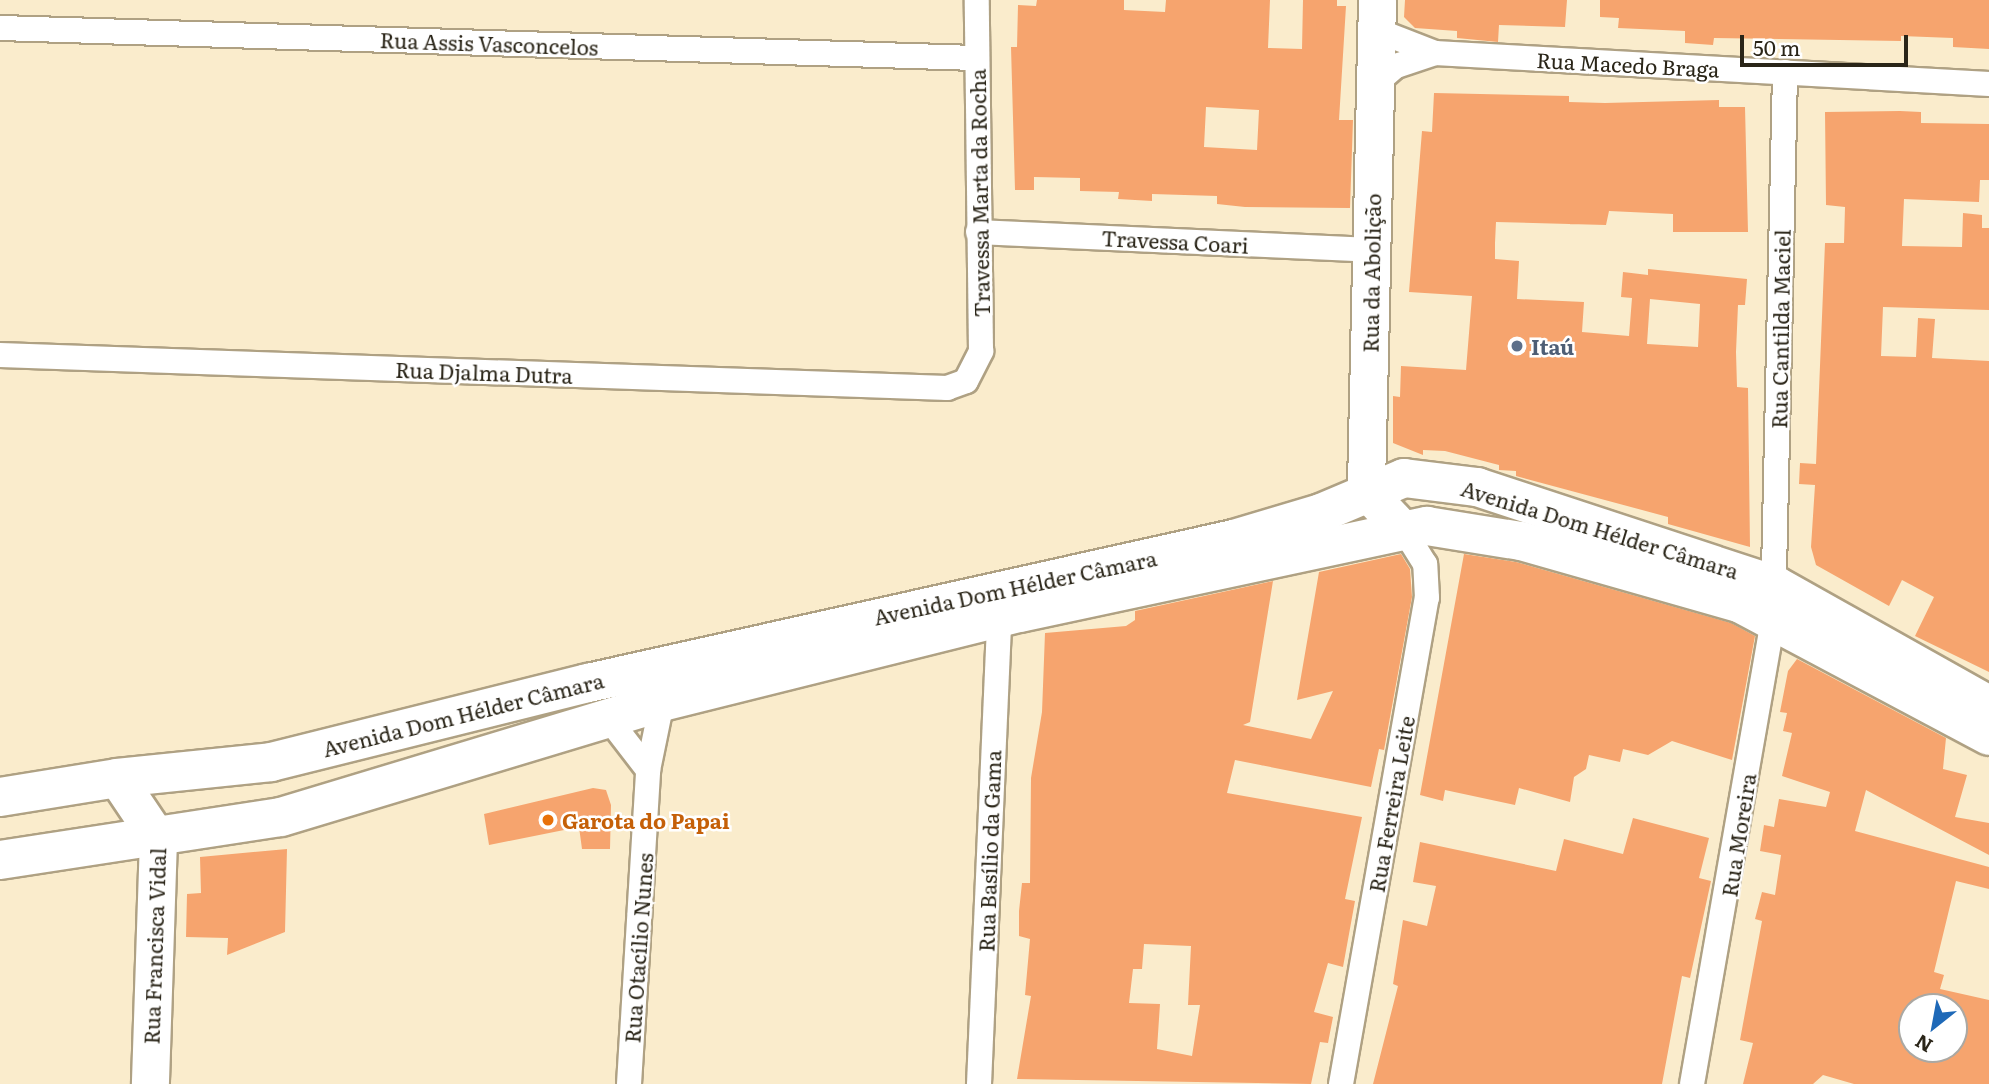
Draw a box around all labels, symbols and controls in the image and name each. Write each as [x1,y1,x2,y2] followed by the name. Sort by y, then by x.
[1744,21,1912,65] scale bar
[379,27,599,59] street label: Rua Assis Vasconcelos
[1753,31,1800,62] text: 50 m
[1536,47,1720,81] street label: Rua Macedo Braga
[964,68,994,318] street label: Travessa Marta da Rocha
[1357,193,1385,353] street label: Rua da Abolição
[1101,225,1249,257] street label: Travessa Coari
[1766,229,1794,429] street label: Rua Cantilda Maciel
[1531,333,1574,359] place label: Itaú
[1509,338,1525,354] marker: Itaú
[395,356,573,388] street label: Rua Djalma Dutra
[1458,475,1742,583] street label: Avenida Dom Hélder Câmara
[871,545,1159,629] street label: Avenida Dom Hélder Câmara
[320,667,606,761] street label: Avenida Dom Hélder Câmara
[1363,714,1419,894] street label: Rua Ferreira Leite
[973,750,1005,952] street label: Rua Basílio da Gama
[1716,771,1760,899] street label: Rua Moreira
[562,807,730,833] place label: Garota do Papai
[540,812,556,828] marker: Garota do Papai
[138,847,170,1045] street label: Rua Francisca Vidal
[619,852,657,1044] street label: Rua Otacílio Nunes
[1898,993,1968,1063] north arrow
[1909,1028,1937,1060] text: N

